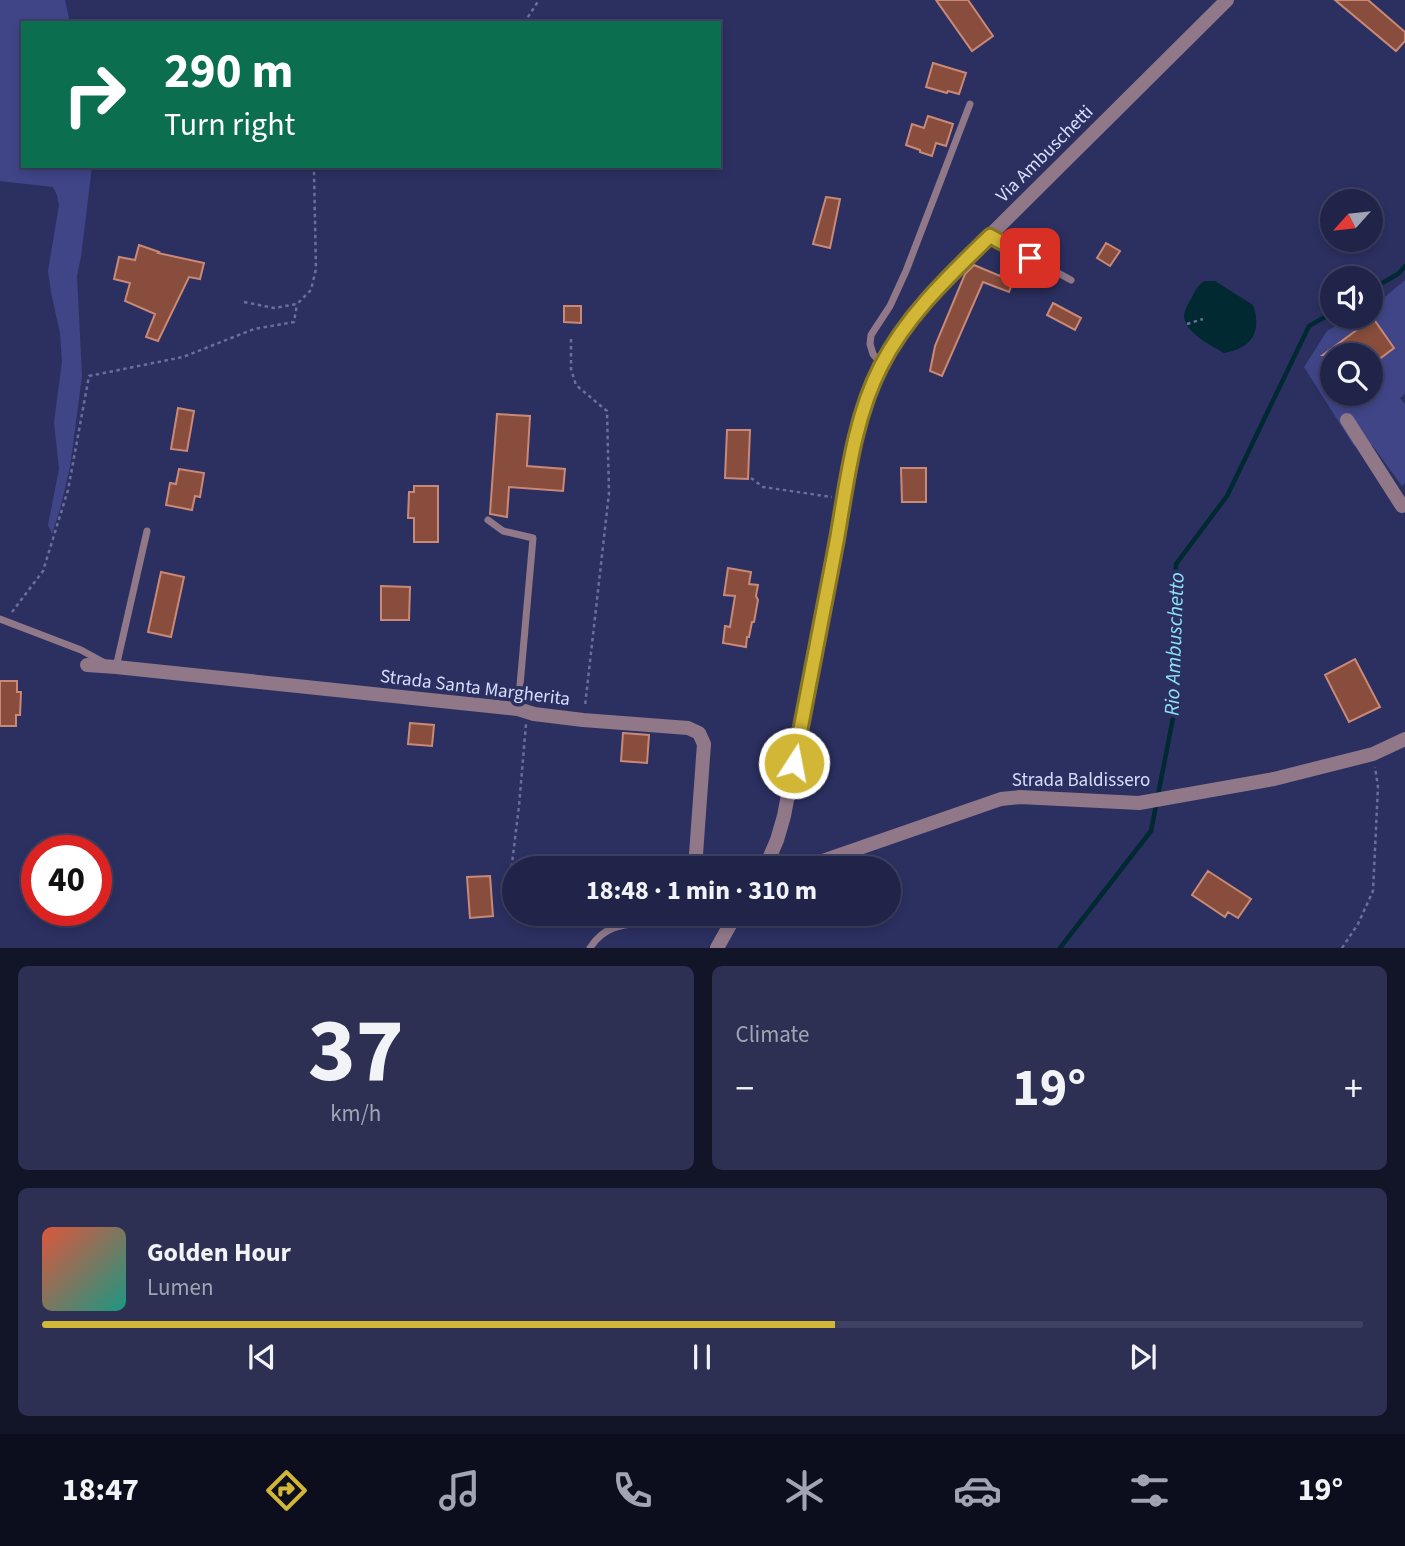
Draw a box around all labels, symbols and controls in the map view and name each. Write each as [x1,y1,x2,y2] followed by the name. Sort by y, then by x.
[164,37,293,107] text: 290 m
[49,49,140,140] icon: right
[990,99,1100,209] street label: Via Ambuschetti
[164,102,295,148] text: Turn right
[1320,189,1382,252] north arrow
[1320,189,1383,406] map controls
[1000,228,1060,288] pin
[1011,239,1049,277] icon: arrive
[1320,266,1383,329] button: sound
[1320,343,1383,406] button: search
[1157,572,1191,716] water label: Rio Ambuschetto
[378,663,572,713] street label: Strada Santa Margherita
[757,726,831,800] position arrow
[1012,767,1150,794] street label: Strada Baldissero
[21,835,112,926] speed limit sign: 40
[586,872,817,909] text: 18:48 · 1 min · 310 m
[308,987,404,1116] text: 37
[736,1018,809,1051] text: Climate
[1012,1052,1086,1126] text: 19°
[736,1062,754,1116] text: −
[1344,1062,1363,1116] text: +
[330,1097,381,1130] text: km/h
[147,1234,291,1271] text: Golden Hour
[147,1271,214,1304] text: Lumen
[243,1338,281,1376] icon: previous
[683,1338,721,1376] icon: pause
[1124,1338,1162,1376] icon: next
[262,1466,311,1515] icon: directions
[435,1466,484,1515] icon: music
[608,1466,657,1515] icon: phone
[780,1466,829,1515] icon: climate
[953,1466,1002,1515] icon: car
[1125,1466,1174,1515] icon: filters
[62,1467,139,1513] text: 18:47
[1298,1467,1343,1513] text: 19°

